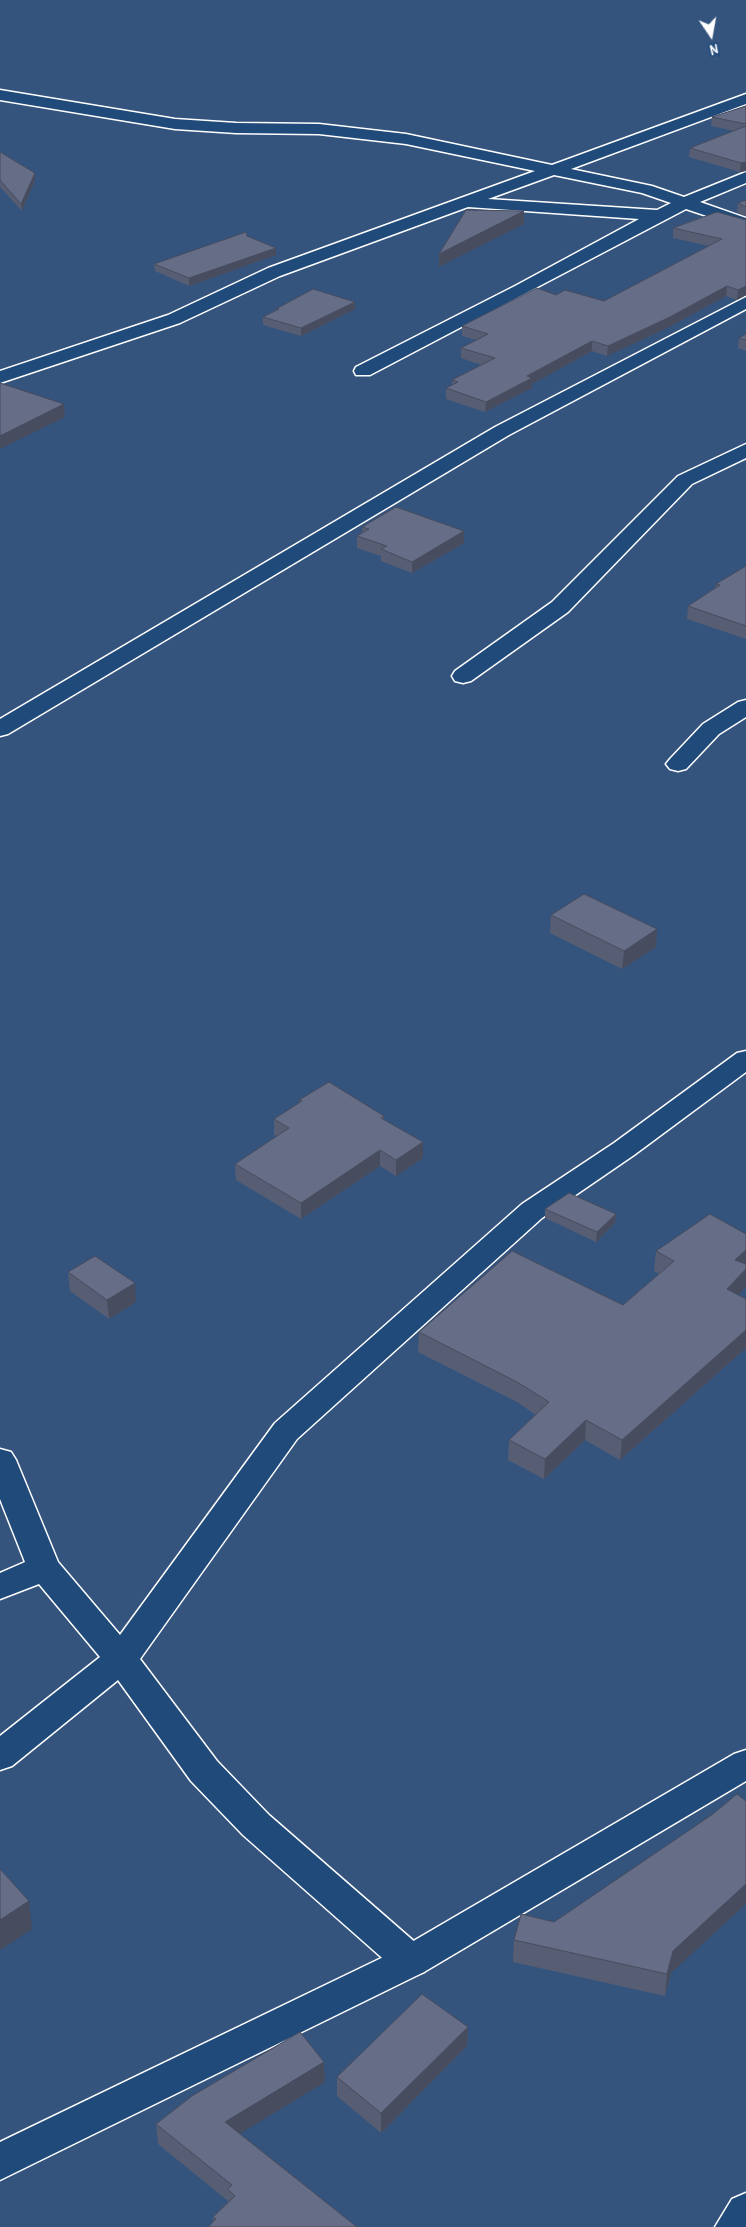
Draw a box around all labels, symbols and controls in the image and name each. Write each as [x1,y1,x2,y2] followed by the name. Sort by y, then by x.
[686,10,736,60] north arrow
[709,40,720,60] text: N

